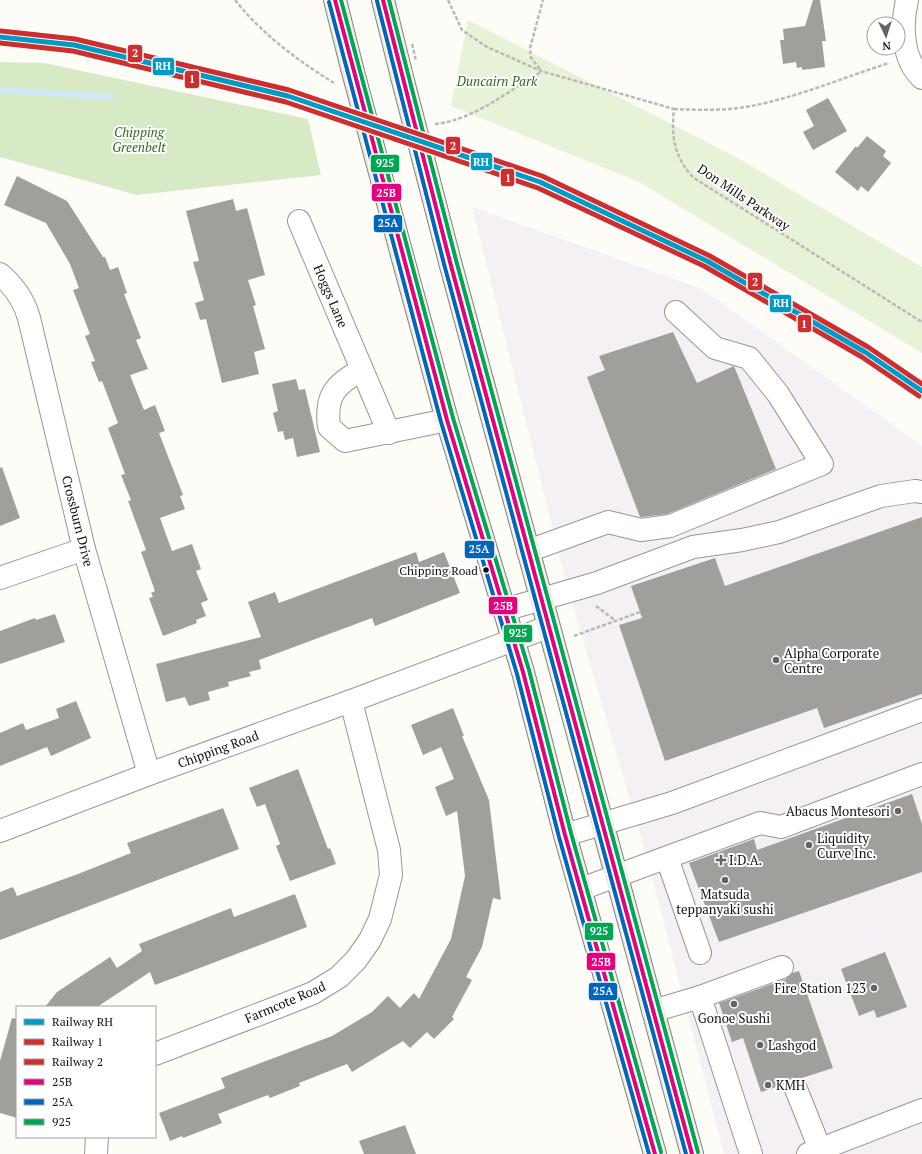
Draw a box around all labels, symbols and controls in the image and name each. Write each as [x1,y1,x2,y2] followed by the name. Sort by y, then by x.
[866,16,906,56] north arrow
[881,39,891,53] text: N
[127,44,143,63] line badge: 2
[132,46,138,60] text: 2
[152,57,175,76] line badge: RH
[155,59,172,73] text: RH
[184,70,200,89] line badge: 1
[189,72,195,86] text: 1
[456,72,538,90] park label: Duncairn Park
[112,123,166,156] park label: Chipping Greenbelt
[445,136,461,155] line badge: 2
[450,139,456,153] text: 2
[470,152,493,171] line badge: RH
[370,154,400,173] line badge: 925
[473,155,490,169] text: RH
[376,156,394,170] text: 925
[694,159,794,235] street label: Don Mills Parkway
[500,168,515,187] line badge: 1
[505,171,511,185] text: 1
[371,183,402,202] line badge: 25B
[376,186,396,200] text: 25B
[373,214,403,233] line badge: 25A
[378,216,399,230] text: 25A
[310,262,352,330] street label: Hoggs Lane
[747,272,763,291] line badge: 2
[752,275,758,289] text: 2
[769,294,792,313] line badge: RH
[773,296,790,310] text: RH
[797,314,812,333] line badge: 1
[801,317,807,331] text: 1
[58,474,98,568] street label: Crossburn Drive
[464,540,495,559] line badge: 25A
[469,542,490,556] text: 25A
[399,563,478,578] place label: Chipping Road
[481,565,491,575] marker: Chipping Road
[488,596,518,615] line badge: 25B
[493,599,513,613] text: 25B
[503,624,533,643] line badge: 925
[509,626,527,640] text: 925
[784,644,879,677] place label: Alpha Corporate Centre
[771,655,781,665] marker: Alpha Corporate Centre
[175,726,261,772] street label: Chipping Road
[786,802,890,820] place label: Abacus Montesori
[893,806,903,816] marker: Abacus Montesori
[817,829,876,862] place label: Liquidity Curve Inc.
[804,840,814,850] marker: Liquidity Curve Inc.
[729,851,762,869] place label: I.D.A.
[716,855,726,865] marker: I.D.A.
[720,875,730,885] marker: Matsuda teppanyaki sushi
[676,885,774,918] place label: Matsuda teppanyaki sushi
[584,922,614,941] line badge: 925
[590,924,608,938] text: 925
[586,952,616,971] line badge: 25B
[591,955,611,969] text: 25B
[242,977,328,1027] street label: Farmcote Road
[774,979,866,997] place label: Fire Station 123
[588,982,618,1001] line badge: 25A
[869,983,879,993] marker: Fire Station 123
[593,984,614,998] text: 25A
[729,999,739,1009] marker: Gonoe Sushi
[16,1006,156,1138] legend
[698,1009,770,1027] place label: Gonoe Sushi
[52,1014,113,1029] text: Railway RH
[52,1034,103,1049] text: Railway 1
[768,1036,816,1054] place label: Lashgod
[755,1040,765,1050] marker: Lashgod
[52,1054,103,1069] text: Railway 2
[52,1074,72,1089] text: 25B
[776,1076,806,1094] place label: KMH
[763,1080,773,1090] marker: KMH
[52,1094,74,1109] text: 25A
[52,1114,71,1129] text: 925

